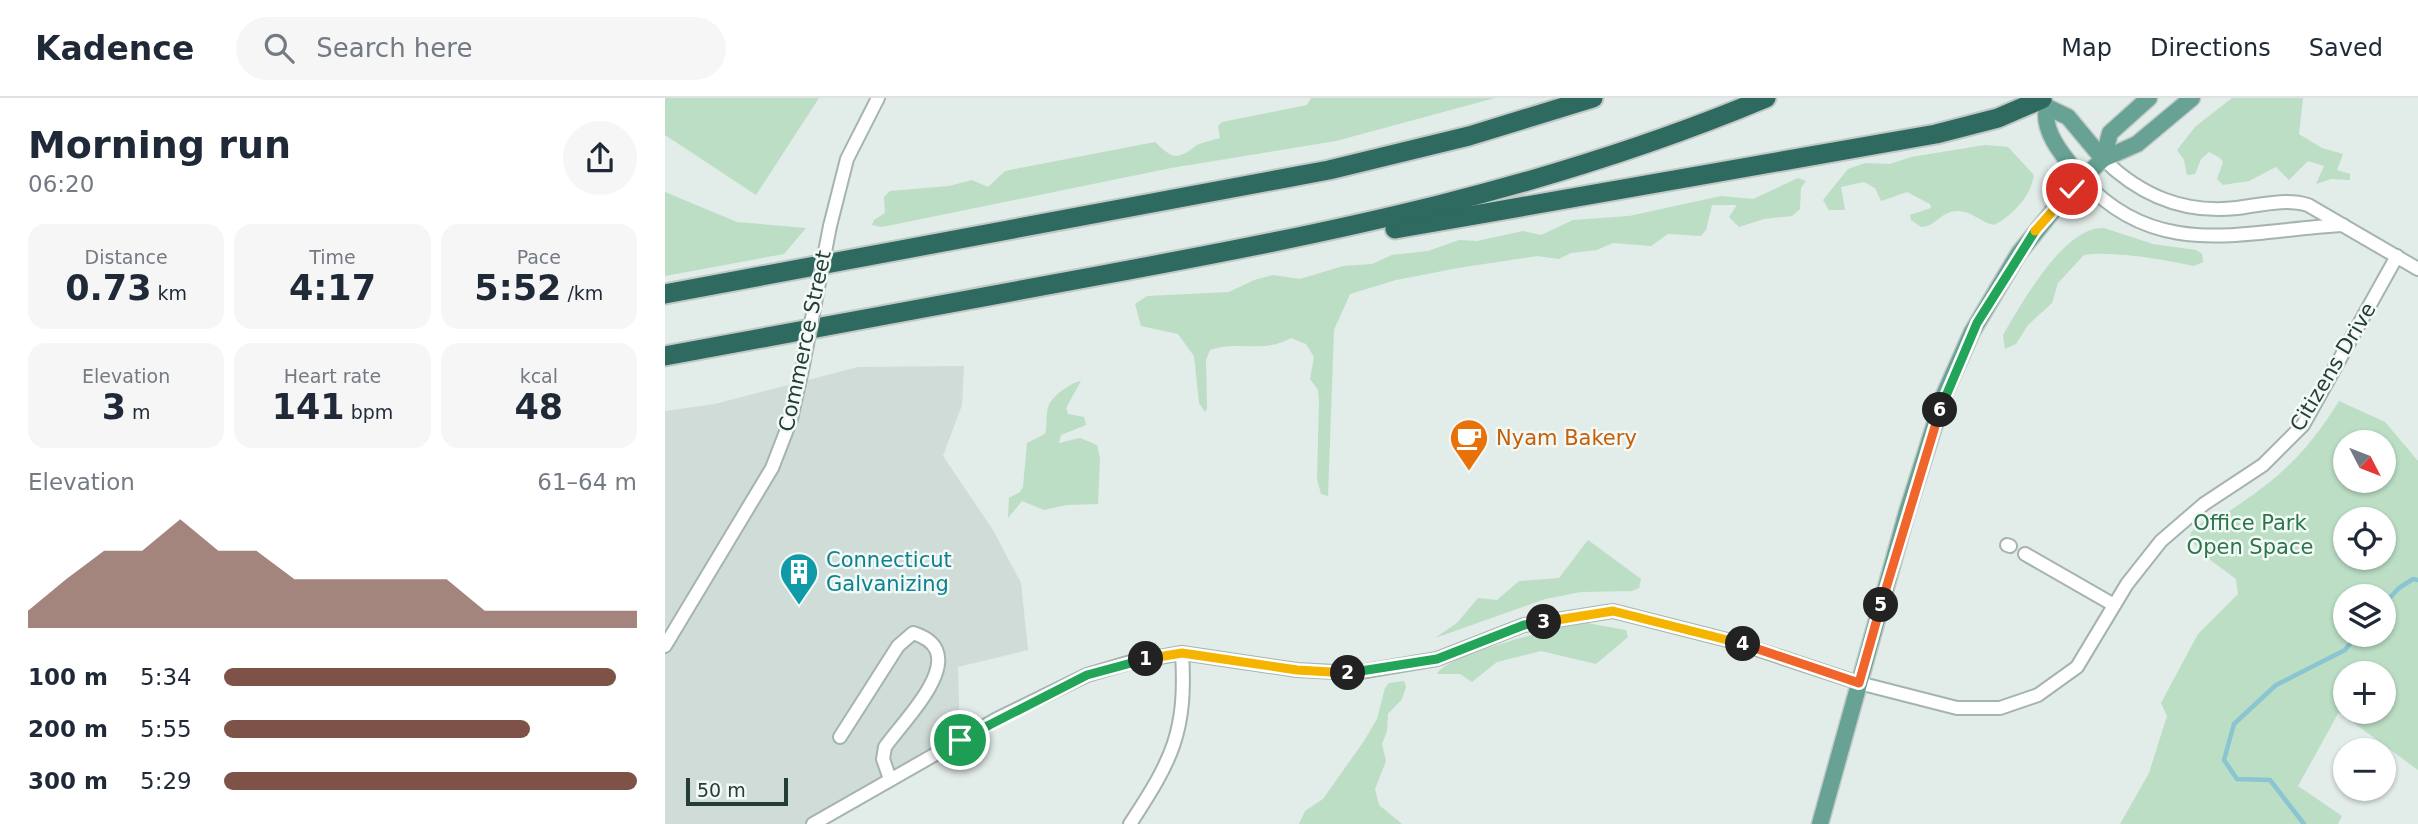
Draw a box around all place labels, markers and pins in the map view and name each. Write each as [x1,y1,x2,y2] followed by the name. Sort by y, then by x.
[2042,159,2102,219] pin
[1923,392,1957,428] pin: 6
[1448,417,1490,472] cafe icon: Nyam Bakery
[1496,426,1637,450] place label: Nyam Bakery
[826,548,952,596] place label: Connecticut Galvanizing
[778,551,820,606] building icon: Connecticut Galvanizing
[1863,588,1899,622] pin: 5
[1527,604,1561,640] pin: 3
[1725,626,1761,662] pin: 4
[1128,642,1163,676] pin: 1
[1331,656,1365,690] pin: 2
[930,710,990,770] pin

